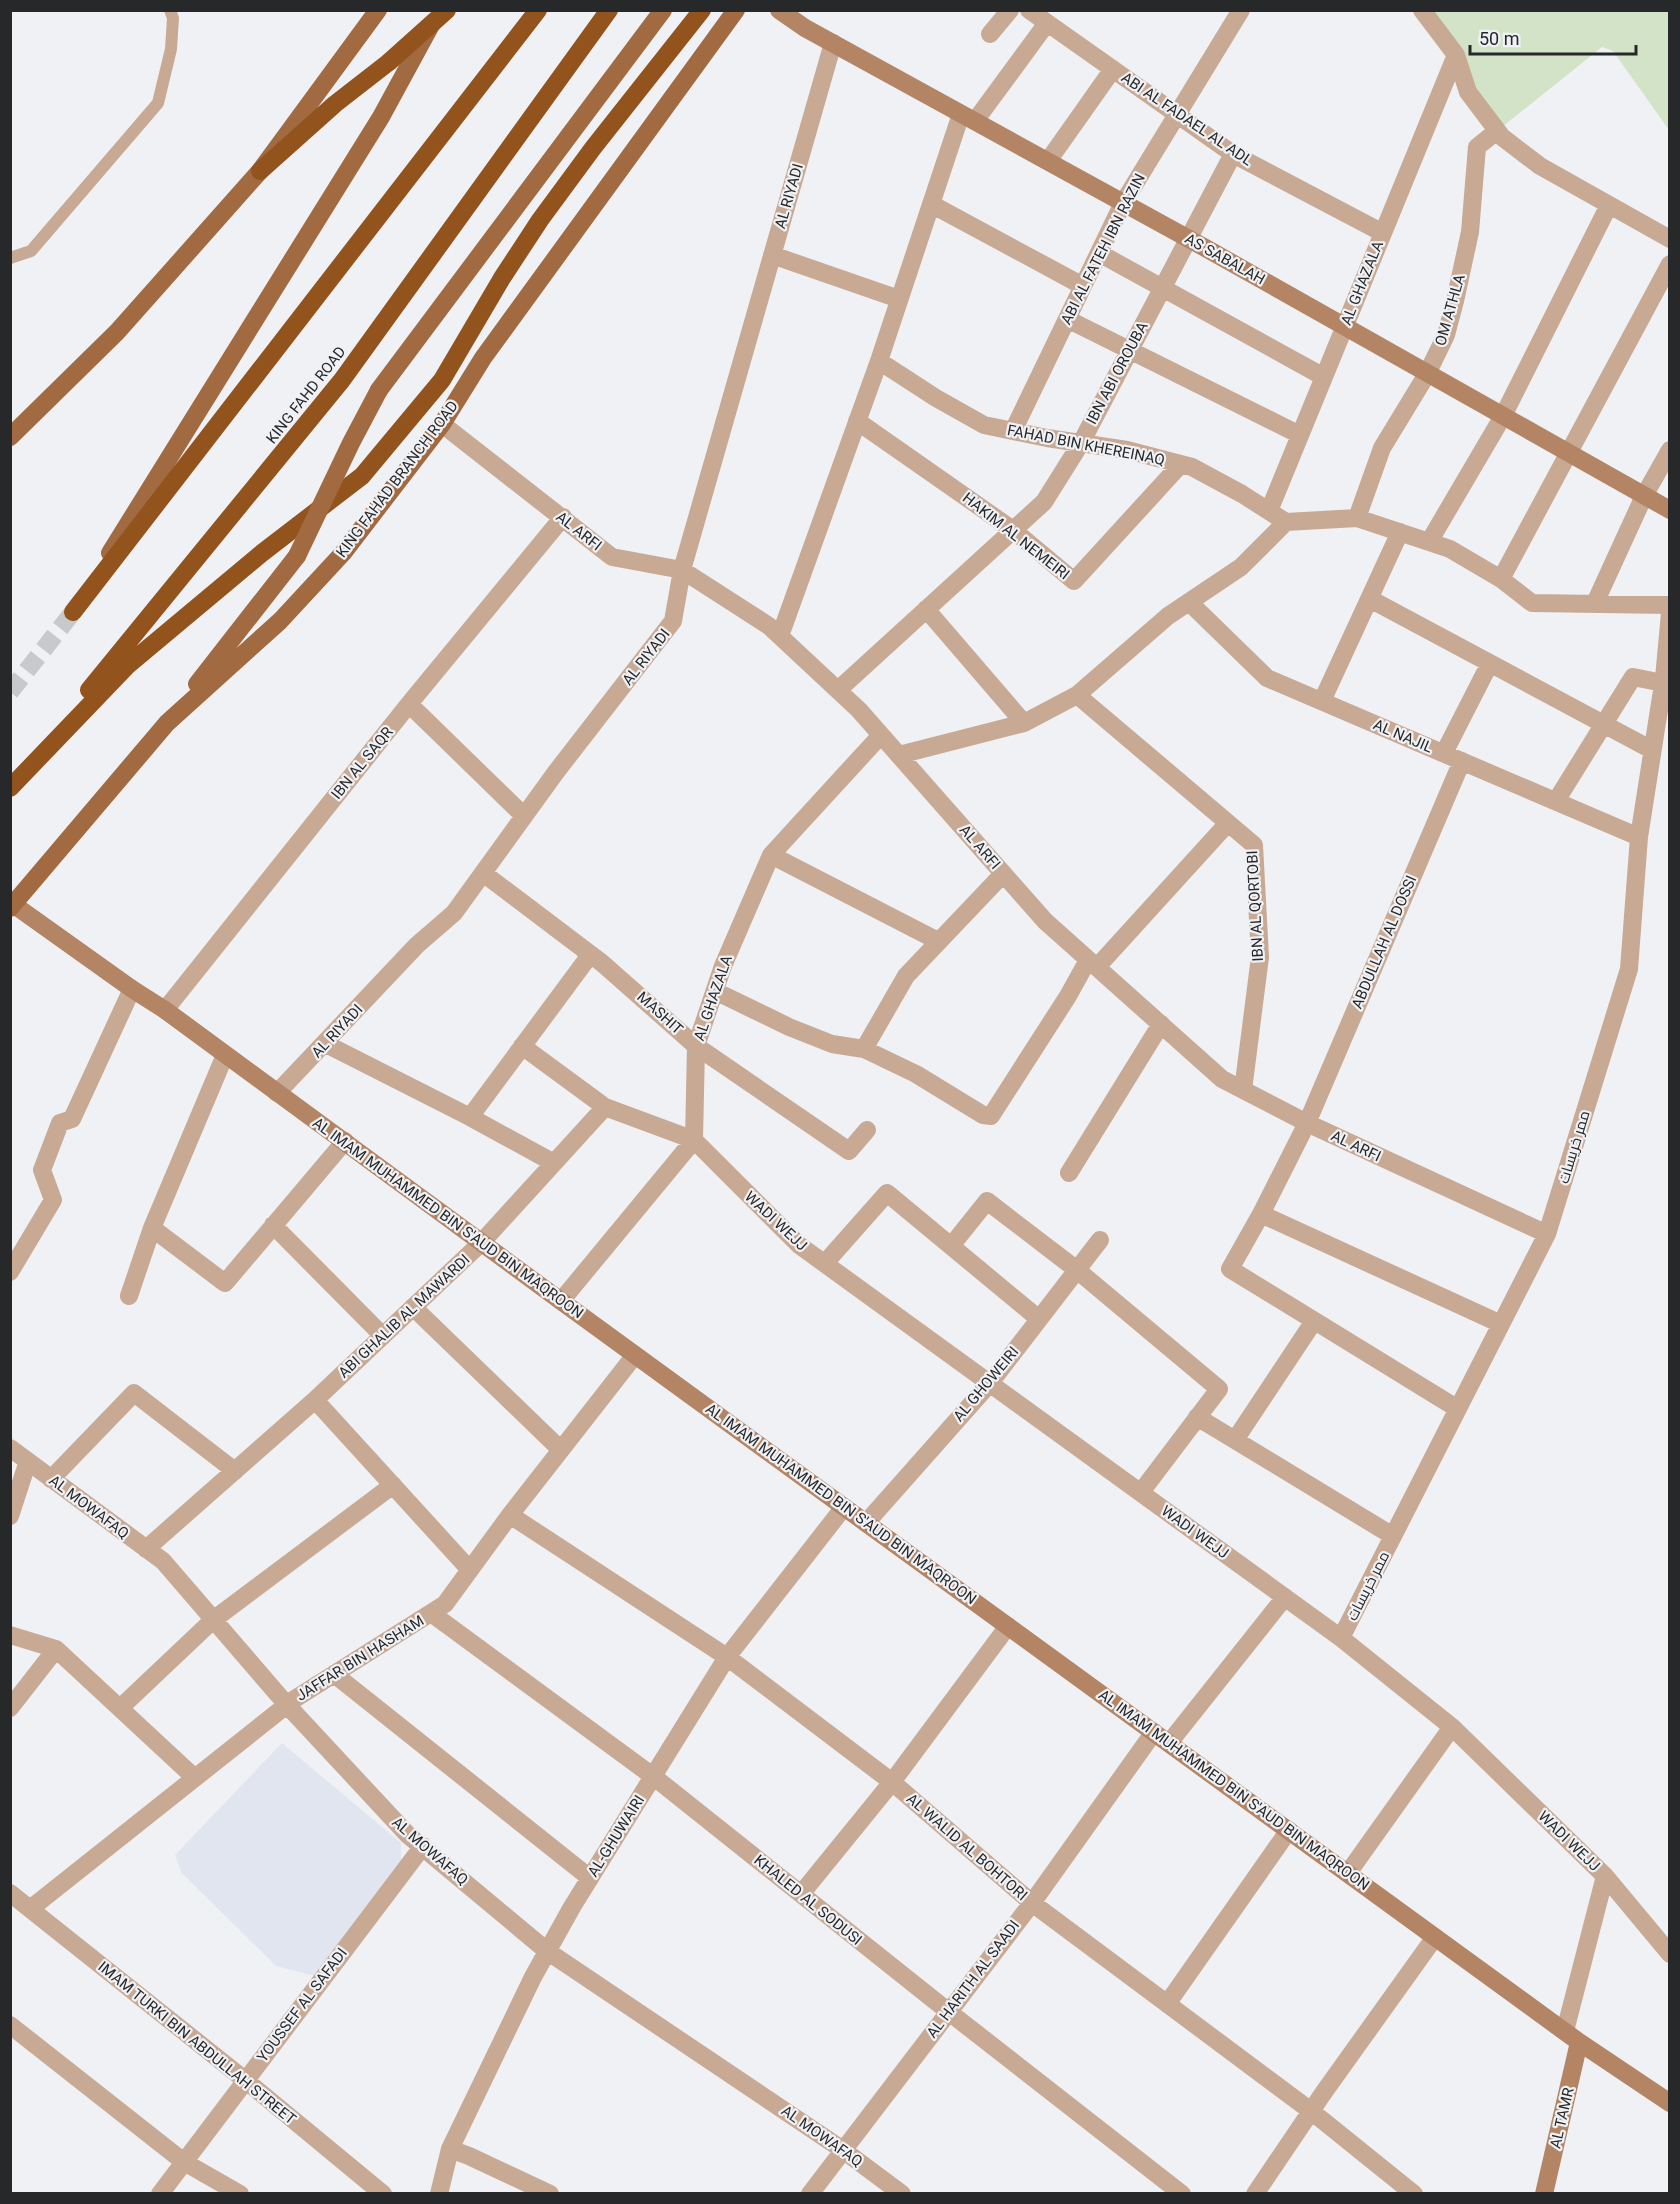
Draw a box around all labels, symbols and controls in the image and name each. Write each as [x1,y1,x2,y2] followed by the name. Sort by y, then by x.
[1470,18,1636,56] scale bar
[1479,28,1519,49] text: 50 m
[1118,68,1256,170] street label: ABI AL FADAEL AL ADL
[771,161,807,231] street label: AL RIYADI
[1057,171,1149,327] street label: ABI AL FATEH IBN RAZIN
[1182,230,1268,288] street label: AS SABALAH
[1337,238,1387,328] street label: AL GHAZALA
[1431,272,1469,348] street label: OM ATHLA
[1082,318,1152,427] street label: IBN ABI OROUBA
[263,343,349,447] street label: KING FAHD ROAD
[332,397,462,561] street label: KING FAHAD BRANCH ROAD
[1006,421,1166,469] street label: FAHAD BIN KHEREINAQ
[959,489,1073,583] street label: HAKIM AL NEMEIRI
[553,508,605,554] street label: AL ARFI
[618,625,674,689] street label: AL RIYADI
[1371,715,1435,757] street label: AL NAJIL
[327,723,397,803] street label: IBN AL SAQR
[956,821,1004,873] street label: AL ARFI
[1243,850,1267,962] street label: IBN AL QORTOBI
[1348,873,1420,1011] street label: ABDULLAH AL DOSSI
[690,953,736,1043] street label: AL GHAZALA
[633,988,687,1038] street label: MASHIT
[308,1000,366,1062] street label: AL RIYADI
[1554,1108,1594,1186] street label: ممر خريسات
[309,1114,587,1322] street label: AL IMAM MUHAMMED BIN S'AUD BIN MAQROON
[1328,1127,1384,1165] street label: AL ARFI
[741,1188,811,1254] street label: WADI WEJJ
[335,1250,473,1382] street label: ABI GHALIB AL MAWARDI
[950,1343,1022,1425] street label: AL GHOWEIRI
[702,1400,980,1608] street label: AL IMAM MUHAMMED BIN S'AUD BIN MAQROON
[46,1471,132,1543] street label: AL MOWAFAQ
[1158,1502,1232,1562] street label: WADI WEJJ
[1343,1548,1393,1624] street label: ممر خريسات
[293,1611,427,1705] street label: JAFFAR BIN HASHAM
[1095,1686,1373,1894] street label: AL IMAM MUHAMMED BIN S'AUD BIN MAQROON
[903,1790,1031,1904] street label: AL WALID AL BOHTORI
[584,1792,648,1880] street label: AL-GHUWAIRI
[1534,1807,1604,1875] street label: WADI WEJJ
[388,1813,472,1889] street label: AL MOWAFAQ
[750,1851,866,1949] street label: KHALED AL SODUSI
[923,1917,1023,2041] street label: AL HARITH AL SAADI
[253,1944,351,2066] street label: YOUSSEF AL SAFADI
[95,1958,299,2128] street label: IMAM TURKI BIN ABDULLAH STREET
[1546,2086,1578,2150] street label: AL TAMR
[778,2101,866,2171] street label: AL MOWAFAQ

